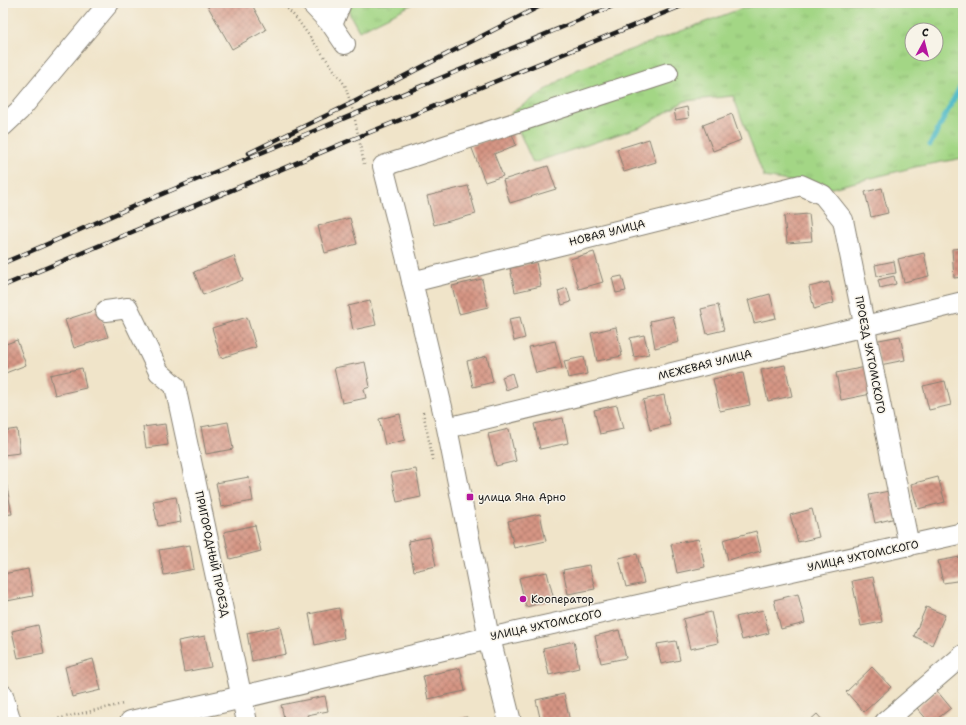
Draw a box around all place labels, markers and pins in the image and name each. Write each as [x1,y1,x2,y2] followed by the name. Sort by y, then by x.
[478,490,566,505] place label: улица Яна Арно
[465,492,475,502] marker: улица Яна Арно
[531,592,594,607] place label: Кооператор
[518,594,528,604] marker: Кооператор

